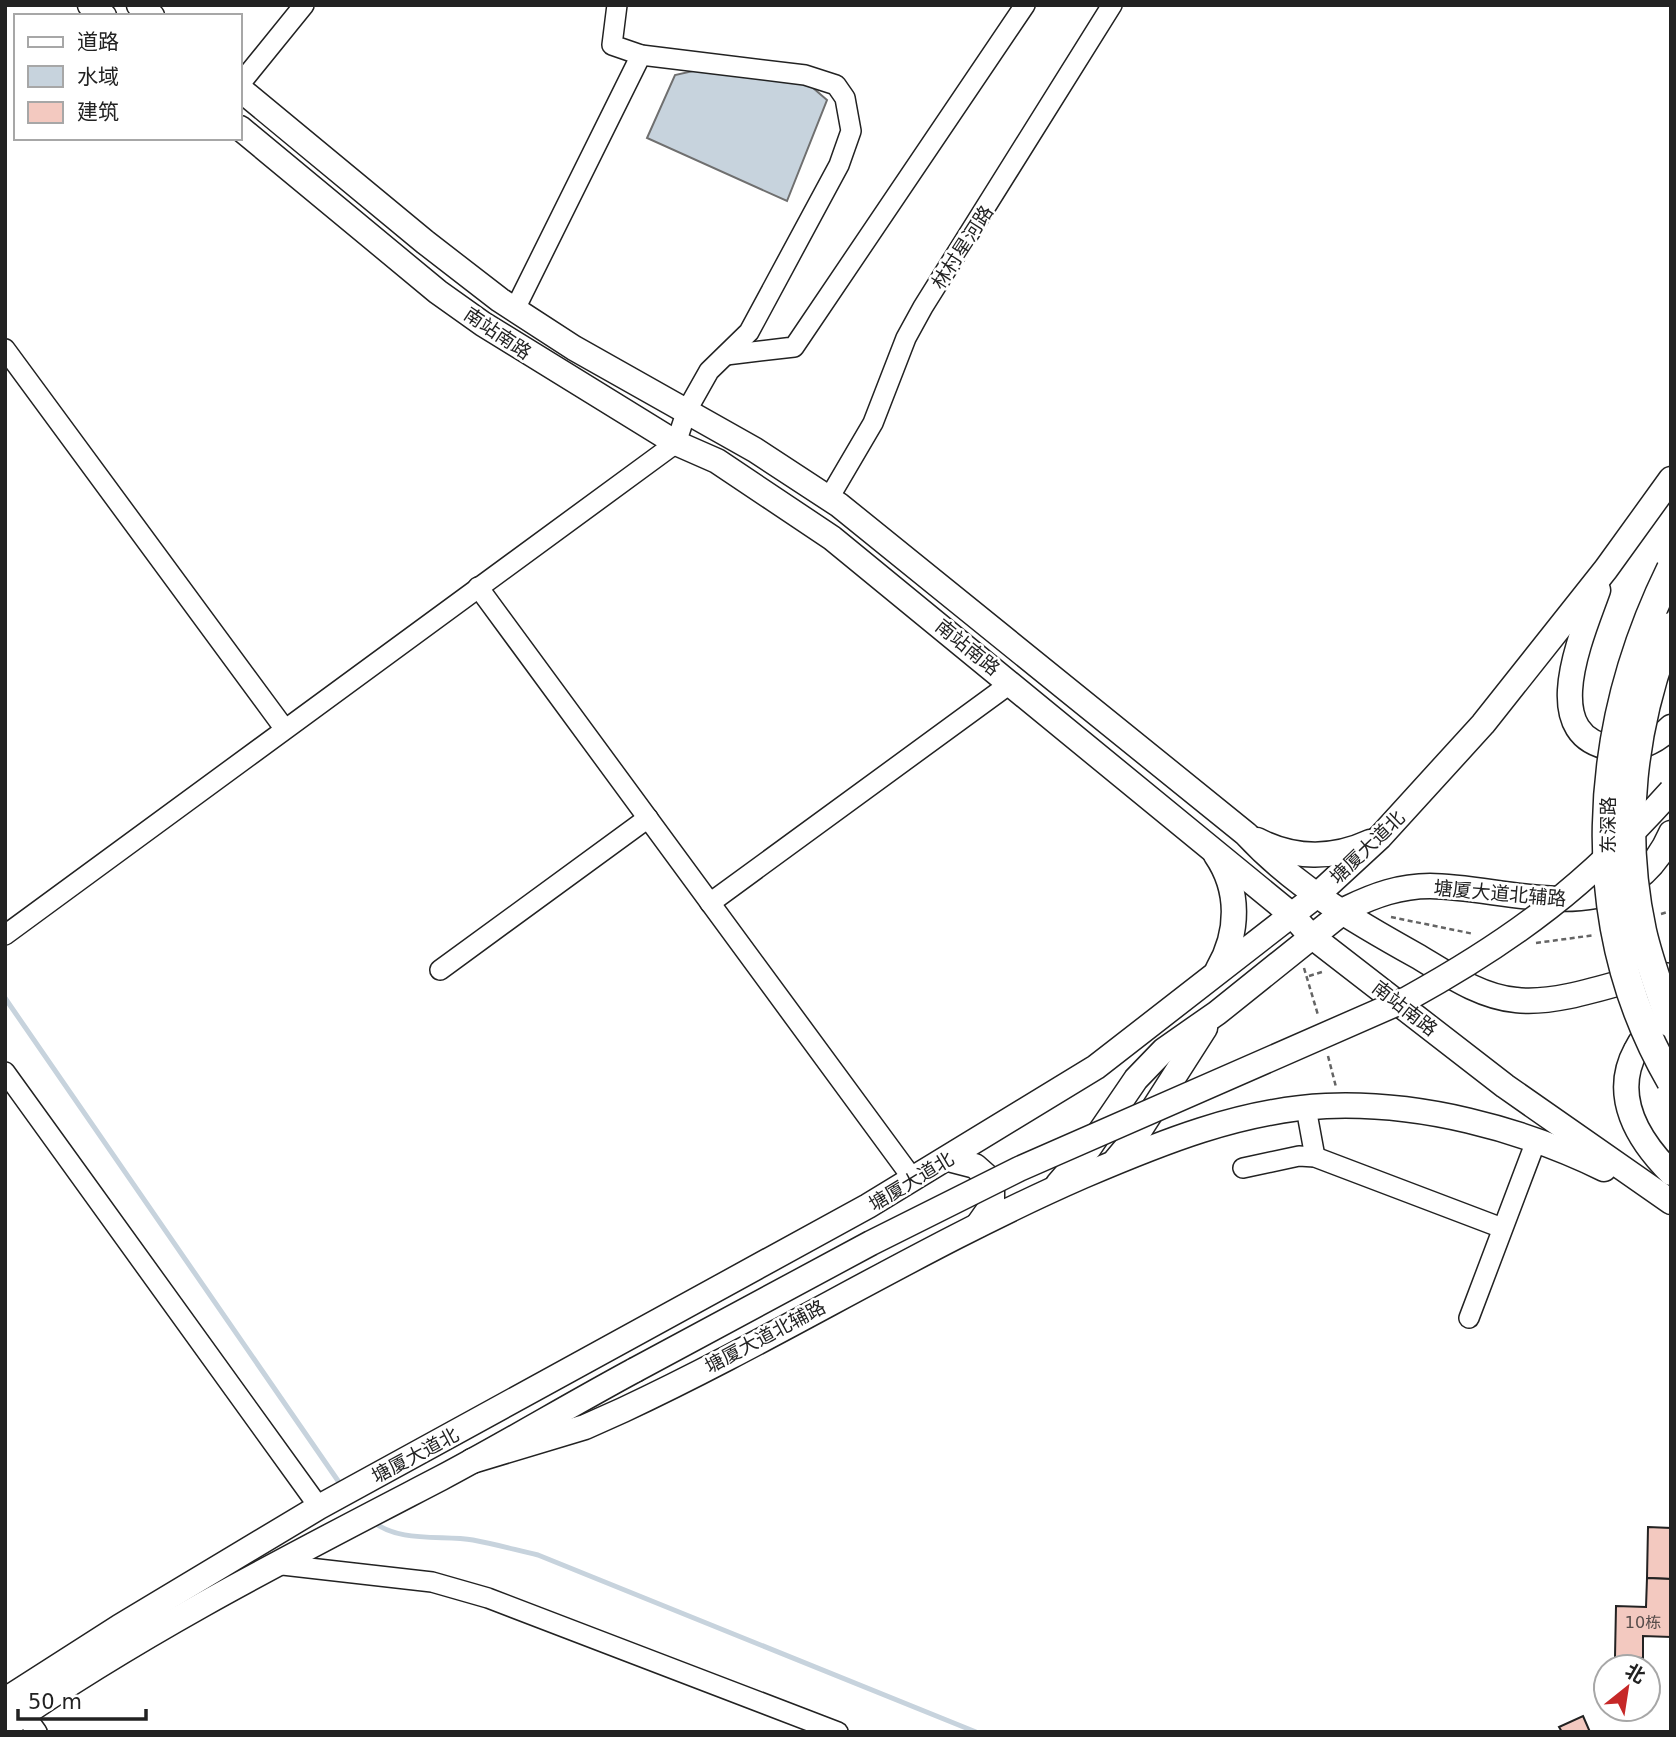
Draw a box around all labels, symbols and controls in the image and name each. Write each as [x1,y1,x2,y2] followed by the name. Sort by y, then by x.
[14,14,242,140] legend
[77,30,119,54] text: 道路
[77,65,119,89] text: 水域
[77,100,119,124] text: 建筑
[927,201,997,293] street label: 林村星河路
[460,303,536,363] street label: 南站南路
[932,615,1004,679] street label: 南站南路
[1597,796,1619,854] street label: 东深路
[1325,806,1409,888] street label: 塘厦大道北
[1433,876,1567,910] street label: 塘厦大道北辅路
[1368,976,1442,1040] street label: 南站南路
[865,1147,957,1215] street label: 塘厦大道北
[701,1295,829,1377] street label: 塘厦大道北辅路
[368,1423,462,1487] street label: 塘厦大道北
[1625,1613,1661,1632] house number: 10栋
[1592,1653,1662,1723] north arrow
[1622,1659,1649,1688] text: 北
[18,1678,145,1722] scale bar
[28,1690,82,1714] text: 50 m

